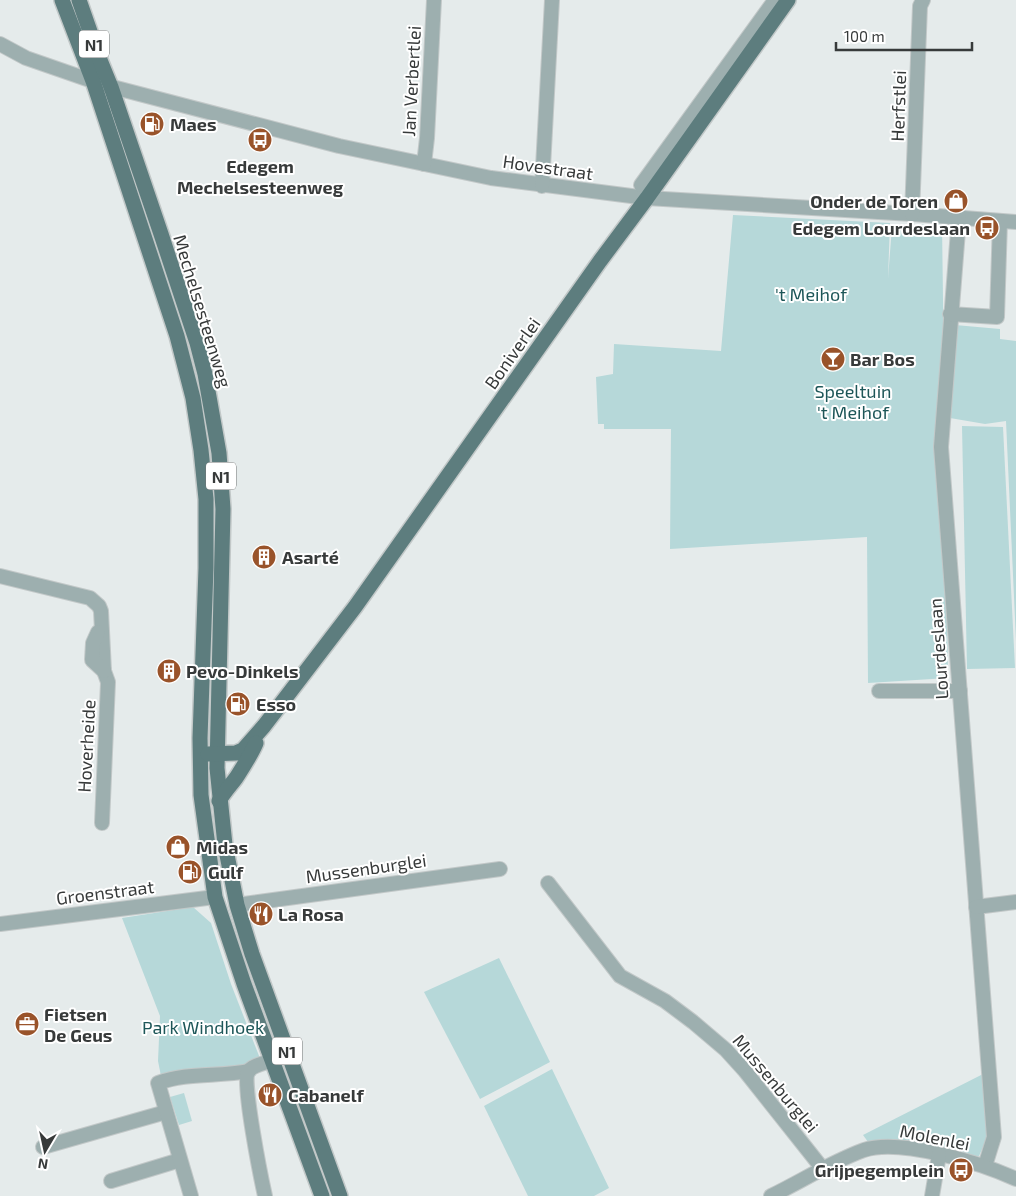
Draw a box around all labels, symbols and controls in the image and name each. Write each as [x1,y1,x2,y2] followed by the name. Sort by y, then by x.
[836,20,972,52] scale bar
[397,25,425,137] street label: Jan Verbertlei
[844,27,885,45] text: 100 m
[79,31,109,58] road number: N1
[886,70,910,142] street label: Herfstlei
[139,111,165,137] fuel station icon: Maes
[170,113,216,135] place label: Maes
[247,127,273,153] bus stop icon: Edegem Mechelsesteenweg
[501,150,595,184] street label: Hovestraat
[177,155,344,198] place label: Edegem Mechelsesteenweg
[943,188,969,214] shop icon: Onder de Toren
[810,190,938,212] place label: Onder de Toren
[974,215,1000,241] bus stop icon: Edegem Lourdeslaan
[792,217,970,239] place label: Edegem Lourdeslaan
[169,232,237,390] street label: Mechelsesteenweg
[775,283,848,305] park label: 't Meihof
[479,313,545,393] street label: Boniverlei
[820,346,846,372] bar icon: Bar Bos
[850,348,915,370] place label: Bar Bos
[814,380,892,423] park label: Speeltuin 't Meihof
[206,462,236,490] road number: N1
[251,544,277,570] building icon: Asarté
[282,546,339,568] place label: Asarté
[923,598,953,700] street label: Lourdeslaan
[156,658,182,684] building icon: Pevo-Dinkels
[186,660,299,682] place label: Pevo-Dinkels
[225,691,251,717] fuel station icon: Esso
[256,693,296,715] place label: Esso
[73,699,99,793] street label: Hoverheide
[165,834,191,860] shop icon: Midas
[196,836,248,858] place label: Midas
[304,849,428,887] street label: Mussenburglei
[177,859,203,885] fuel station icon: Gulf
[208,861,244,883] place label: Gulf
[55,875,155,909] street label: Groenstraat
[248,901,274,927] restaurant icon: La Rosa
[278,903,344,925] place label: La Rosa
[44,1003,112,1046] place label: Fietsen De Geus
[14,1011,40,1037] office icon: Fietsen De Geus
[142,1016,264,1038] park label: Park Windhoek
[728,1029,824,1137] street label: Mussenburglei
[272,1038,302,1064] road number: N1
[257,1082,283,1108] restaurant icon: Cabanelf
[288,1084,365,1106] place label: Cabanelf
[898,1119,972,1155] street label: Molenlei
[20,1126,70,1176] north arrow
[37,1155,49,1174] text: N
[948,1157,974,1183] bus stop icon: Grijpegemplein
[815,1159,944,1181] place label: Grijpegemplein

